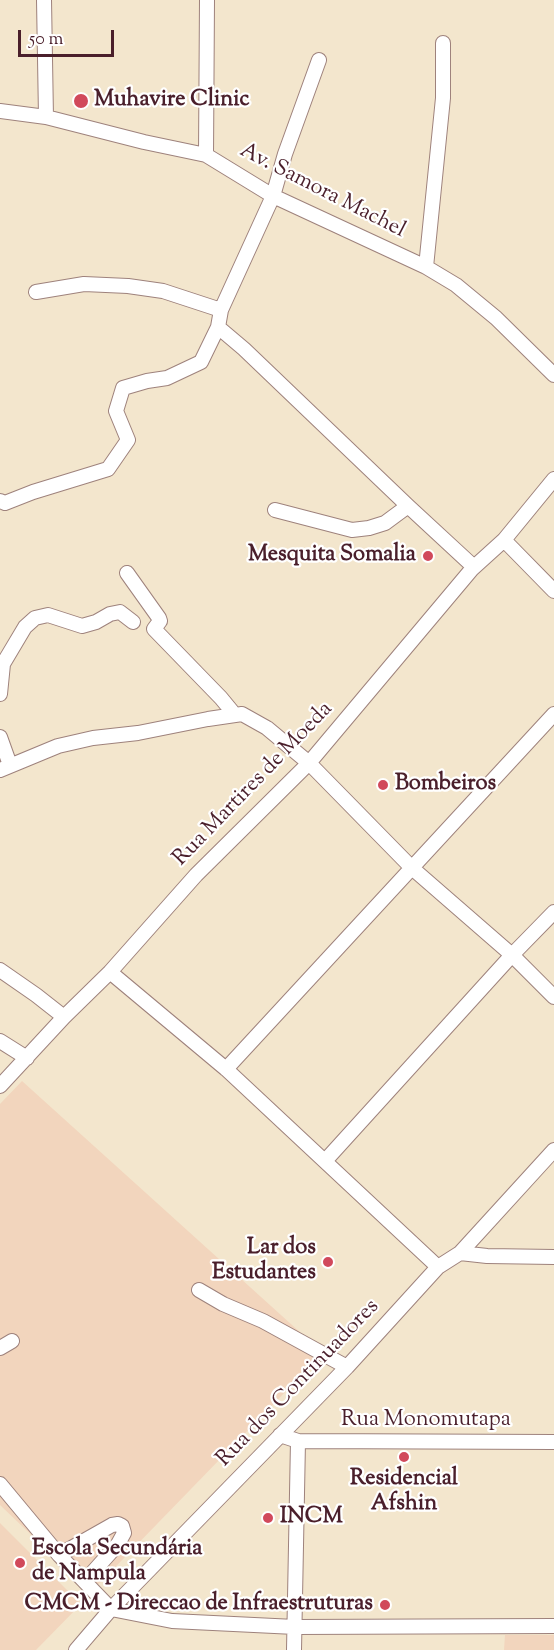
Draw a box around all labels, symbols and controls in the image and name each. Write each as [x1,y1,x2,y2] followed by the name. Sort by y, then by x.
[21,18,117,56] scale bar
[29,27,63,53] text: 50 m
[94,88,249,114] place label: Muhavire Clinic
[72,92,90,110] marker: Muhavire Clinic
[235,139,409,245] street label: Av. Samora Machel
[248,543,416,569] place label: Mesquita Somalia
[421,549,435,563] marker: Mesquita Somalia
[169,697,339,873] street label: Rua Martires de Moeda
[395,772,496,798] place label: Bombeiros
[376,778,390,792] marker: Bombeiros
[212,1236,316,1288] place label: Lar dos Estudantes
[321,1255,335,1269] marker: Lar dos Estudantes
[212,1295,386,1473] street label: Rua dos Continuadores
[341,1408,511,1434] street label: Rua Monomutapa
[397,1450,411,1464] marker: Residencial Afshin
[350,1467,458,1518] place label: Residencial Afshin
[280,1505,343,1531] place label: INCM
[261,1511,275,1525] marker: INCM
[32,1537,202,1588] place label: Escola Secundária de Nampula
[13,1556,27,1570] marker: Escola Secundária de Nampula
[24,1592,373,1618] place label: CMCM - Direccao de Infraestruturas
[378,1598,392,1612] marker: CMCM - Direccao de Infraestruturas

